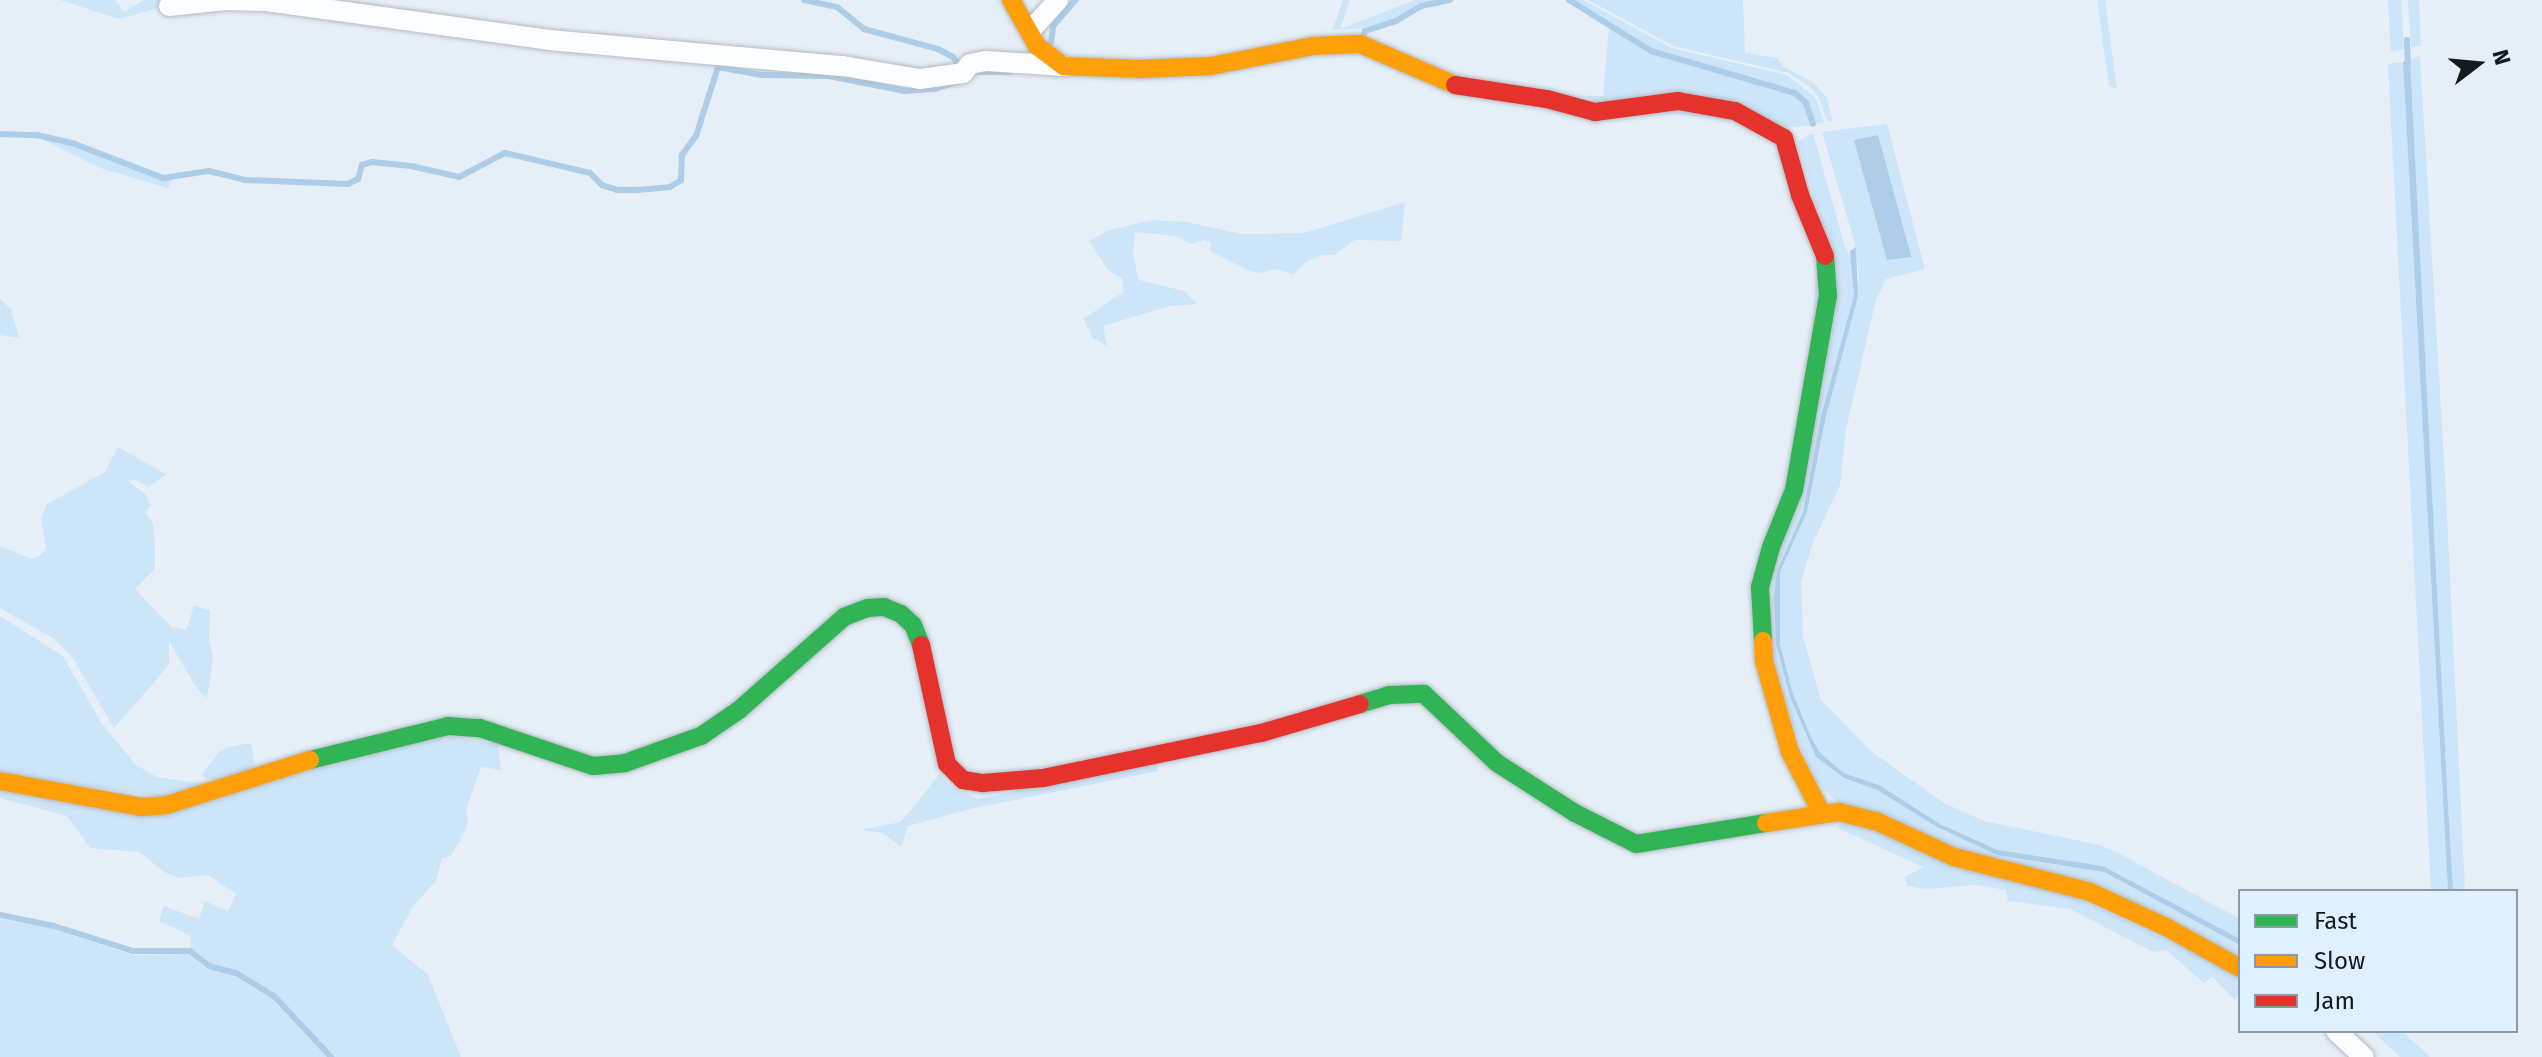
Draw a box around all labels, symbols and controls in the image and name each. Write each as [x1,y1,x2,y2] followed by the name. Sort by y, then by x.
[2438,24,2518,104] north arrow
[2487,47,2517,68] text: N
[2238,889,2518,1033] legend
[2314,907,2357,935] text: Fast
[2314,947,2365,975] text: Slow
[2314,987,2355,1015] text: Jam

